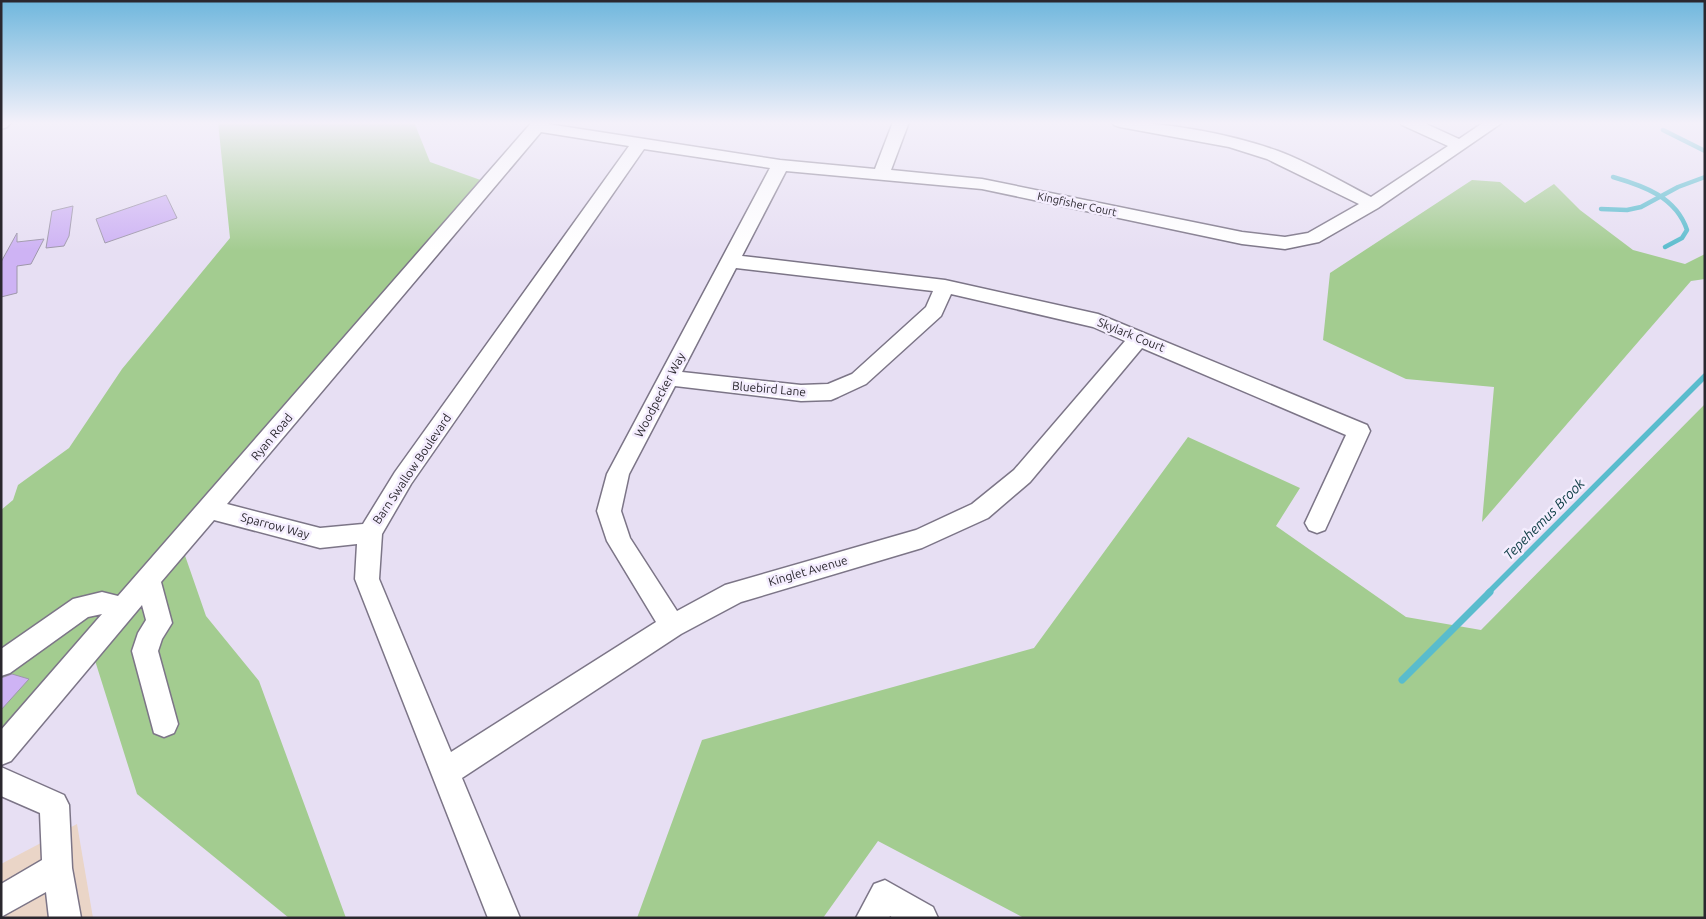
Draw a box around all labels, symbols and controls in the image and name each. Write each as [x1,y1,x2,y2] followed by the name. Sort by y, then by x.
[1036,190,1118,218] street label: Kingfisher Court
[1096,315,1167,354] street label: Skylark Court
[632,350,687,439] street label: Woodpecker Way
[731,379,807,398] street label: Bluebird Lane
[248,411,295,463] street label: Ryan Road
[370,411,453,526] street label: Barn Swallow Boulevard
[1500,475,1588,563] water label: Tepehemus Brook
[239,510,311,541] street label: Sparrow Way
[767,553,849,588] street label: Kinglet Avenue

